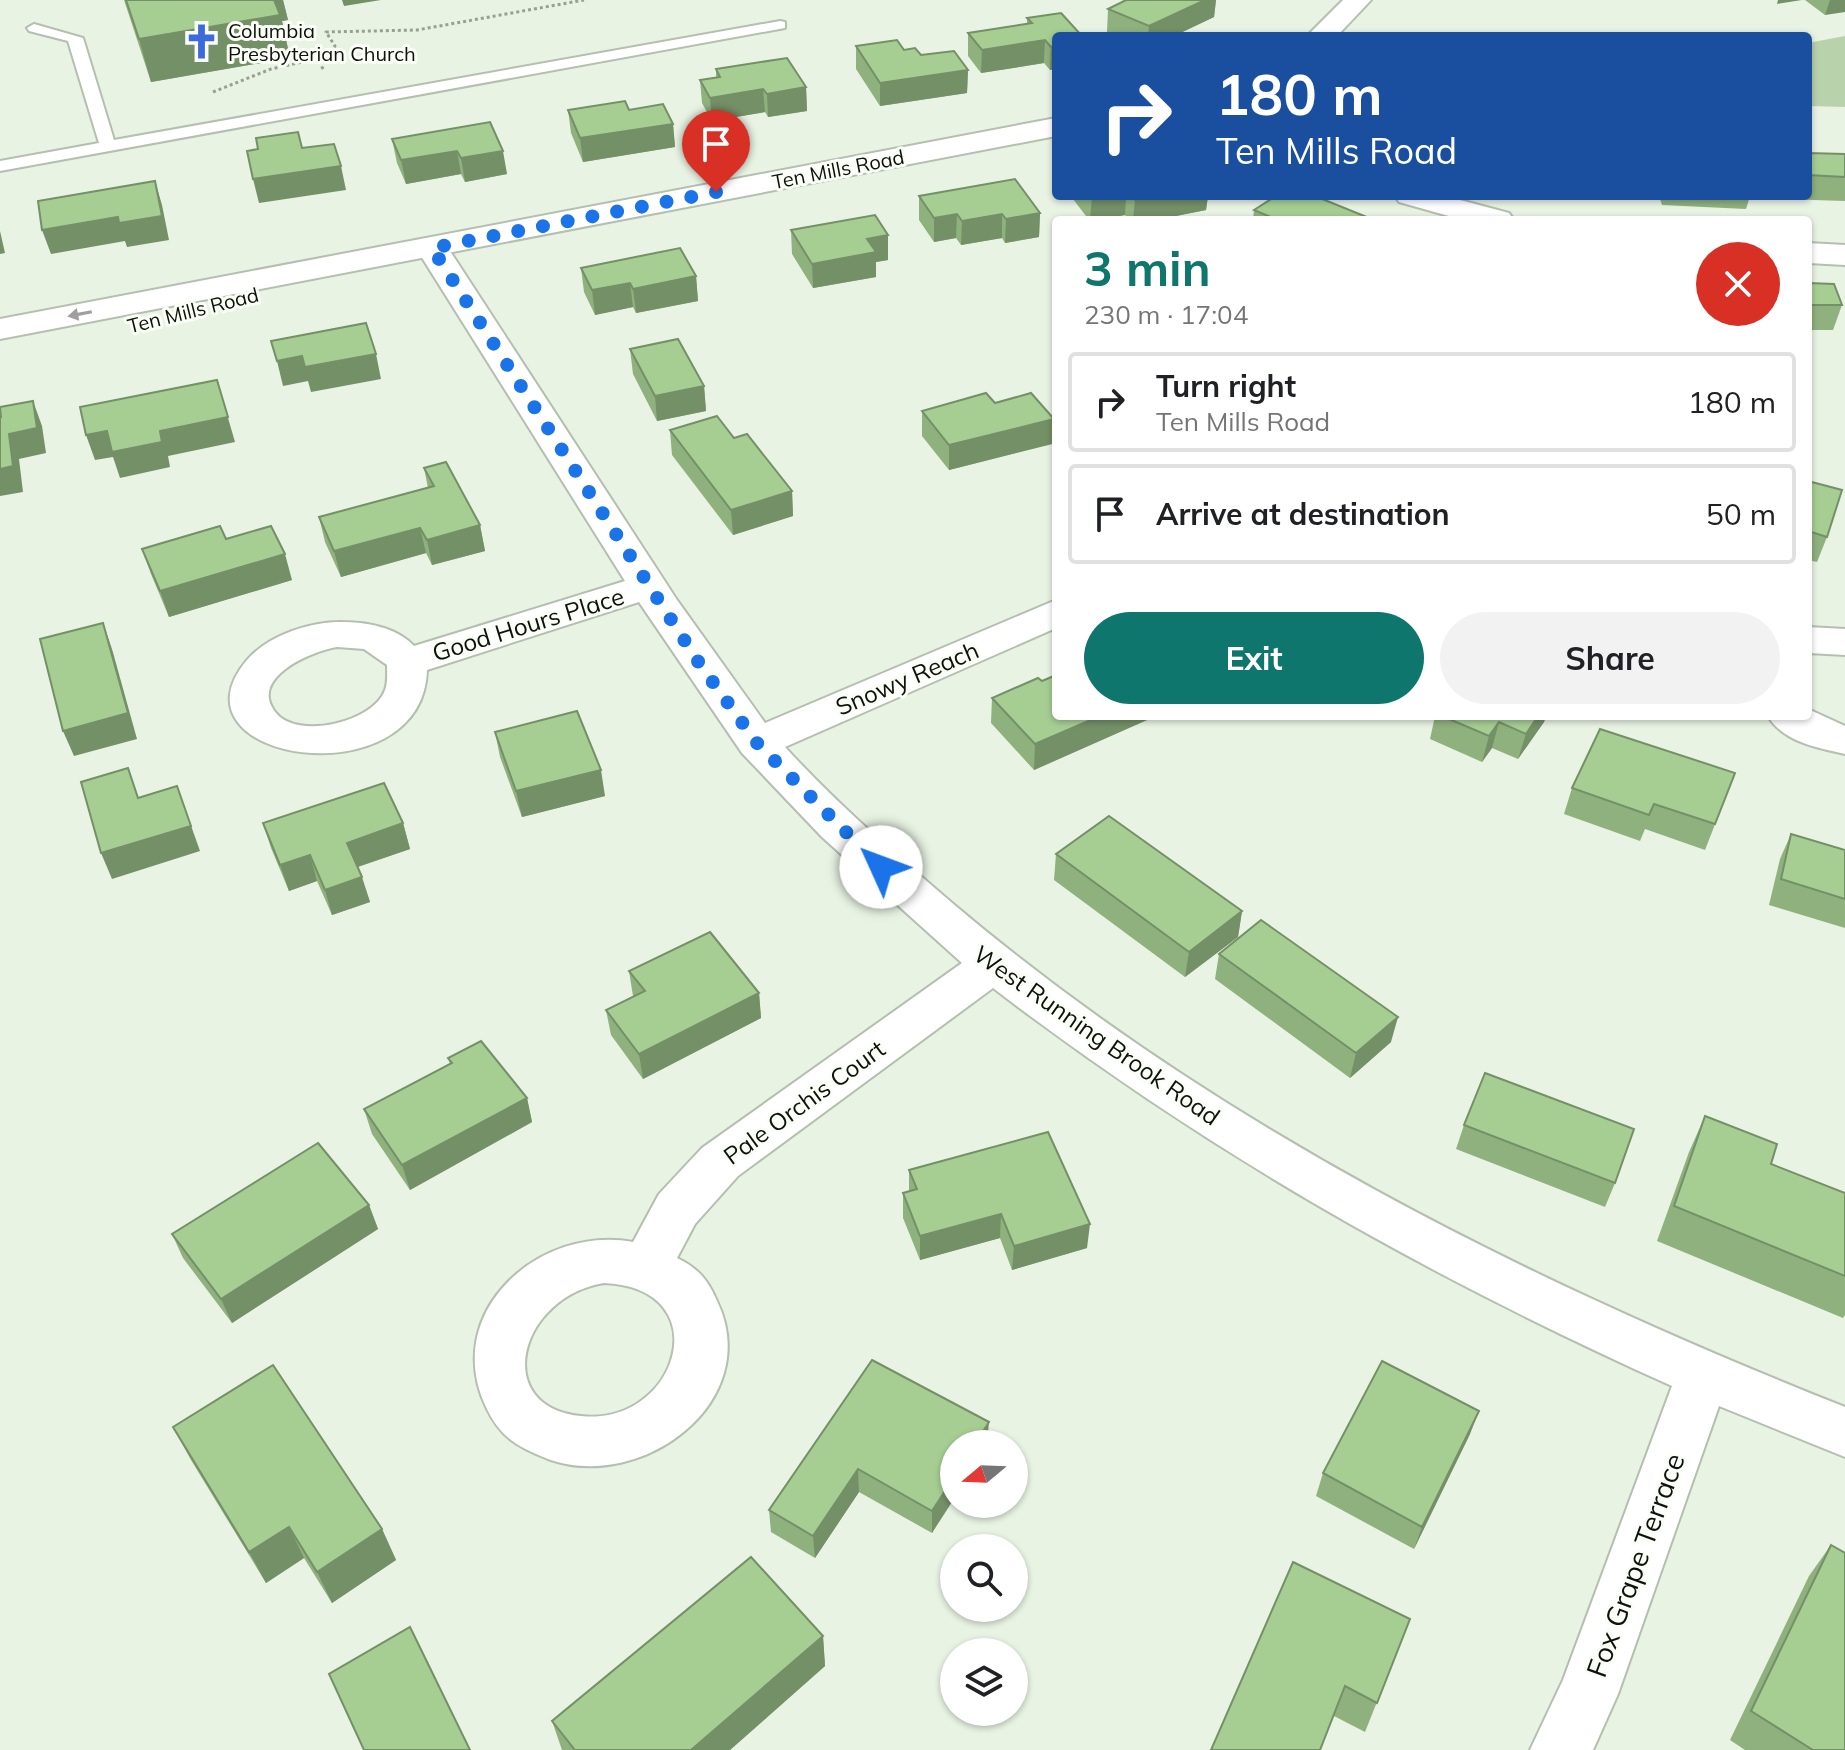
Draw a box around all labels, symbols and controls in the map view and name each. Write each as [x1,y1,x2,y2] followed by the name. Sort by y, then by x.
[228,18,416,66] place label: Columbia Presbyterian Church
[183,22,221,60] church icon: Columbia Presbyterian Church
[1216,59,1383,129] text: 180 m
[1084,64,1188,168] icon: right
[682,110,750,192] pin
[694,122,738,166] icon: arrive
[1216,128,1457,173] text: Ten Mills Road
[770,144,906,194] street label: Ten Mills Road
[1084,238,1211,298] text: 3 min
[1696,242,1780,326] button: close
[125,282,261,338] street label: Ten Mills Road
[1084,298,1248,331] text: 230 m · 17:04
[67,309,92,321] one-way arrow
[1156,367,1296,405] text: Turn right
[1088,380,1132,424] icon: right
[1688,383,1776,421] text: 180 m
[1156,405,1330,438] text: Ten Mills Road
[1088,492,1132,536] icon: arrive
[1156,495,1450,533] text: Arrive at destination
[1706,495,1776,533] text: 50 m
[429,581,627,667] street label: Good Hours Place
[1084,612,1424,704] button: Exit
[1440,612,1780,704] button: Share
[831,634,983,722] street label: Snowy Reach
[839,825,923,909] position arrow
[968,939,1226,1131] street label: West Running Brook Road
[717,1033,891,1171] street label: Pale Orchis Court
[940,1430,1028,1518] north arrow
[940,1430,1028,1726] map controls
[1578,1448,1692,1682] street label: Fox Grape Terrace
[940,1534,1028,1622] button: search
[940,1638,1028,1726] button: layers

